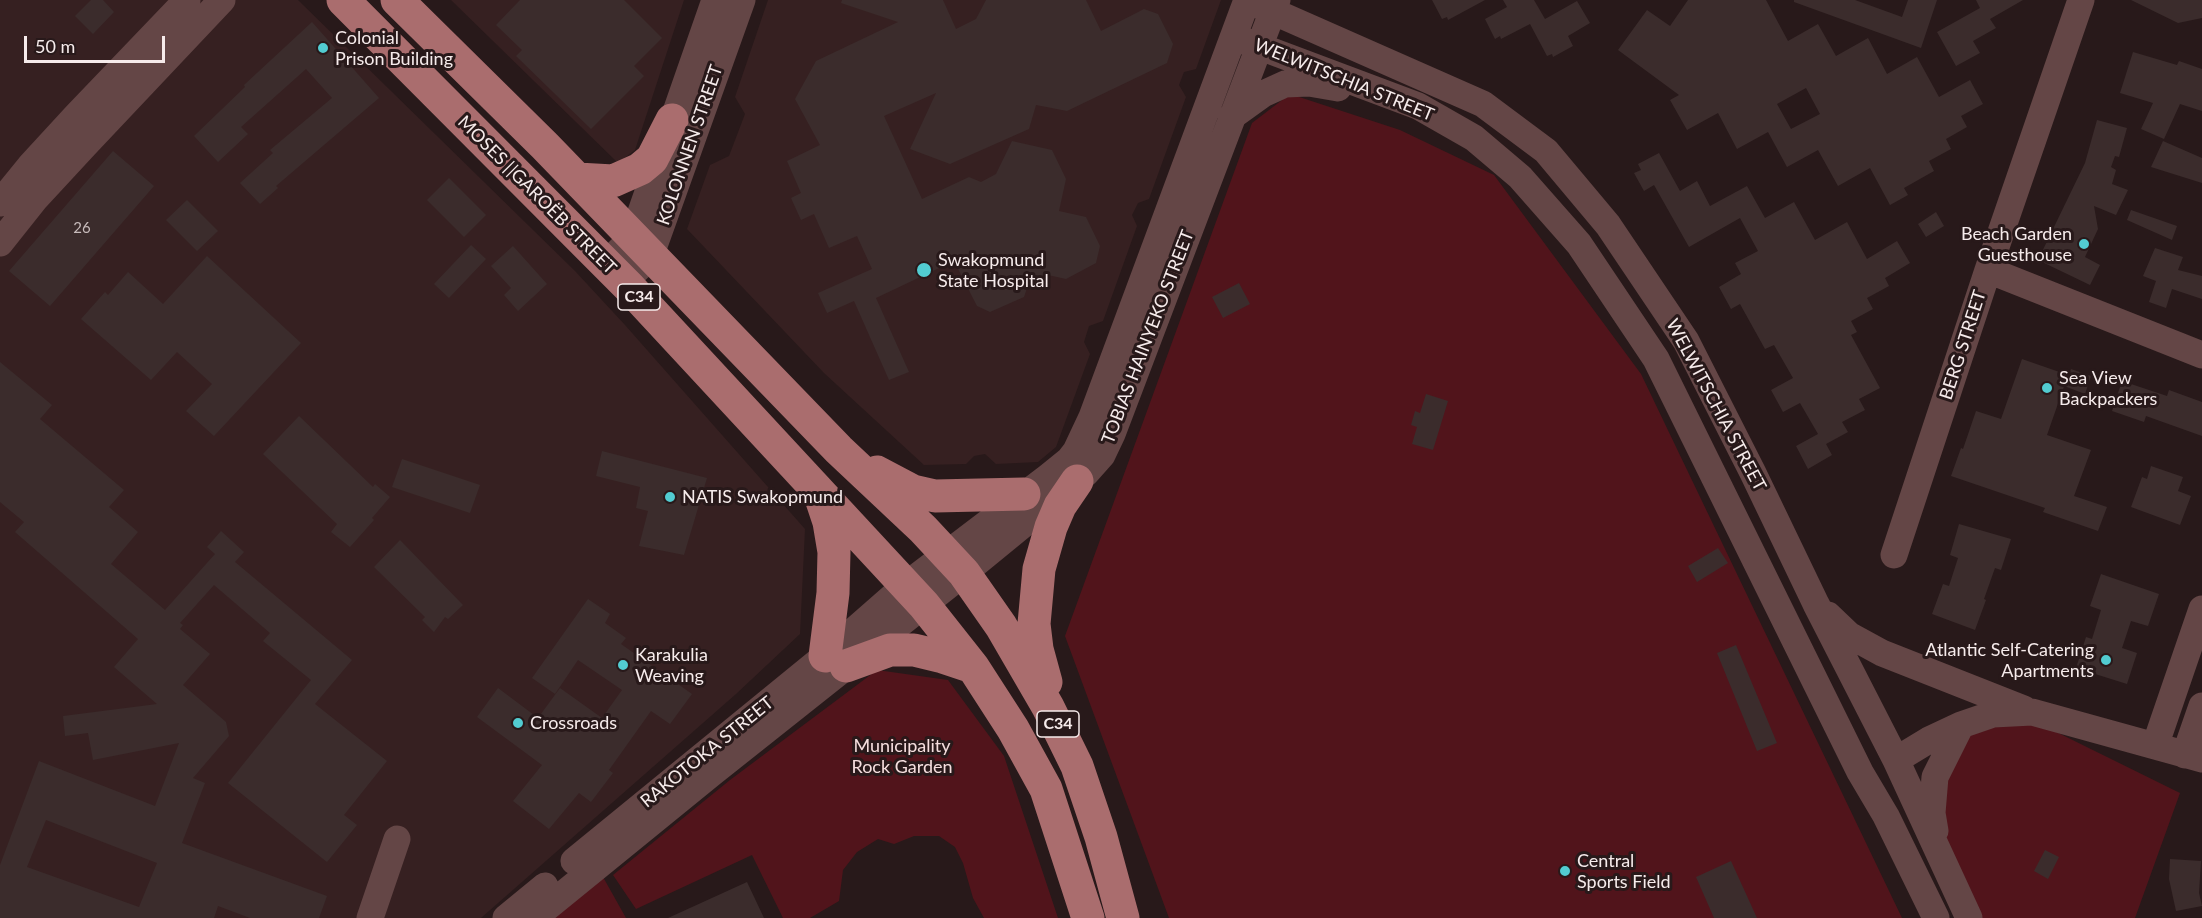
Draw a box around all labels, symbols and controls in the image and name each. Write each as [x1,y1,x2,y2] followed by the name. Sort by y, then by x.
[27,24,168,62] scale bar
[335,27,453,70] place label: Colonial Prison Building
[1251,34,1437,126] street label: WELWITSCHIA STREET
[35,35,75,57] text: 50 m
[316,41,330,55] marker: Colonial Prison Building
[652,62,728,228] street label: KOLONNEN STREET
[453,111,621,279] street label: MOSES ǁGAROËB STREET
[73,219,91,237] house number: 26
[1961,223,2072,266] place label: Beach Garden Guesthouse
[1097,227,1199,447] street label: TOBIAS HAINYEKO STREET
[2077,237,2091,251] marker: Beach Garden Guesthouse
[938,249,1049,292] place label: Swakopmund State Hospital
[915,261,933,279] marker: Swakopmund State Hospital
[618,284,660,310] road number: C34
[1935,287,1991,403] street label: BERG STREET
[1661,315,1771,495] street label: WELWITSCHIA STREET
[2059,367,2157,410] place label: Sea View Backpackers
[2040,381,2054,395] marker: Sea View Backpackers
[682,486,843,508] place label: NATIS Swakopmund
[663,490,677,504] marker: NATIS Swakopmund
[1925,639,2094,682] place label: Atlantic Self-Catering Apartments
[635,644,708,686] place label: Karakulia Weaving
[2099,653,2113,667] marker: Atlantic Self-Catering Apartments
[616,658,630,672] marker: Karakulia Weaving
[636,692,778,812] street label: RAKOTOKA STREET
[1037,711,1079,737] road number: C34
[530,712,617,734] place label: Crossroads
[511,716,525,730] marker: Crossroads
[851,735,953,777] park label: Municipality Rock Garden
[1577,850,1671,892] place label: Central Sports Field
[1558,864,1572,878] marker: Central Sports Field

